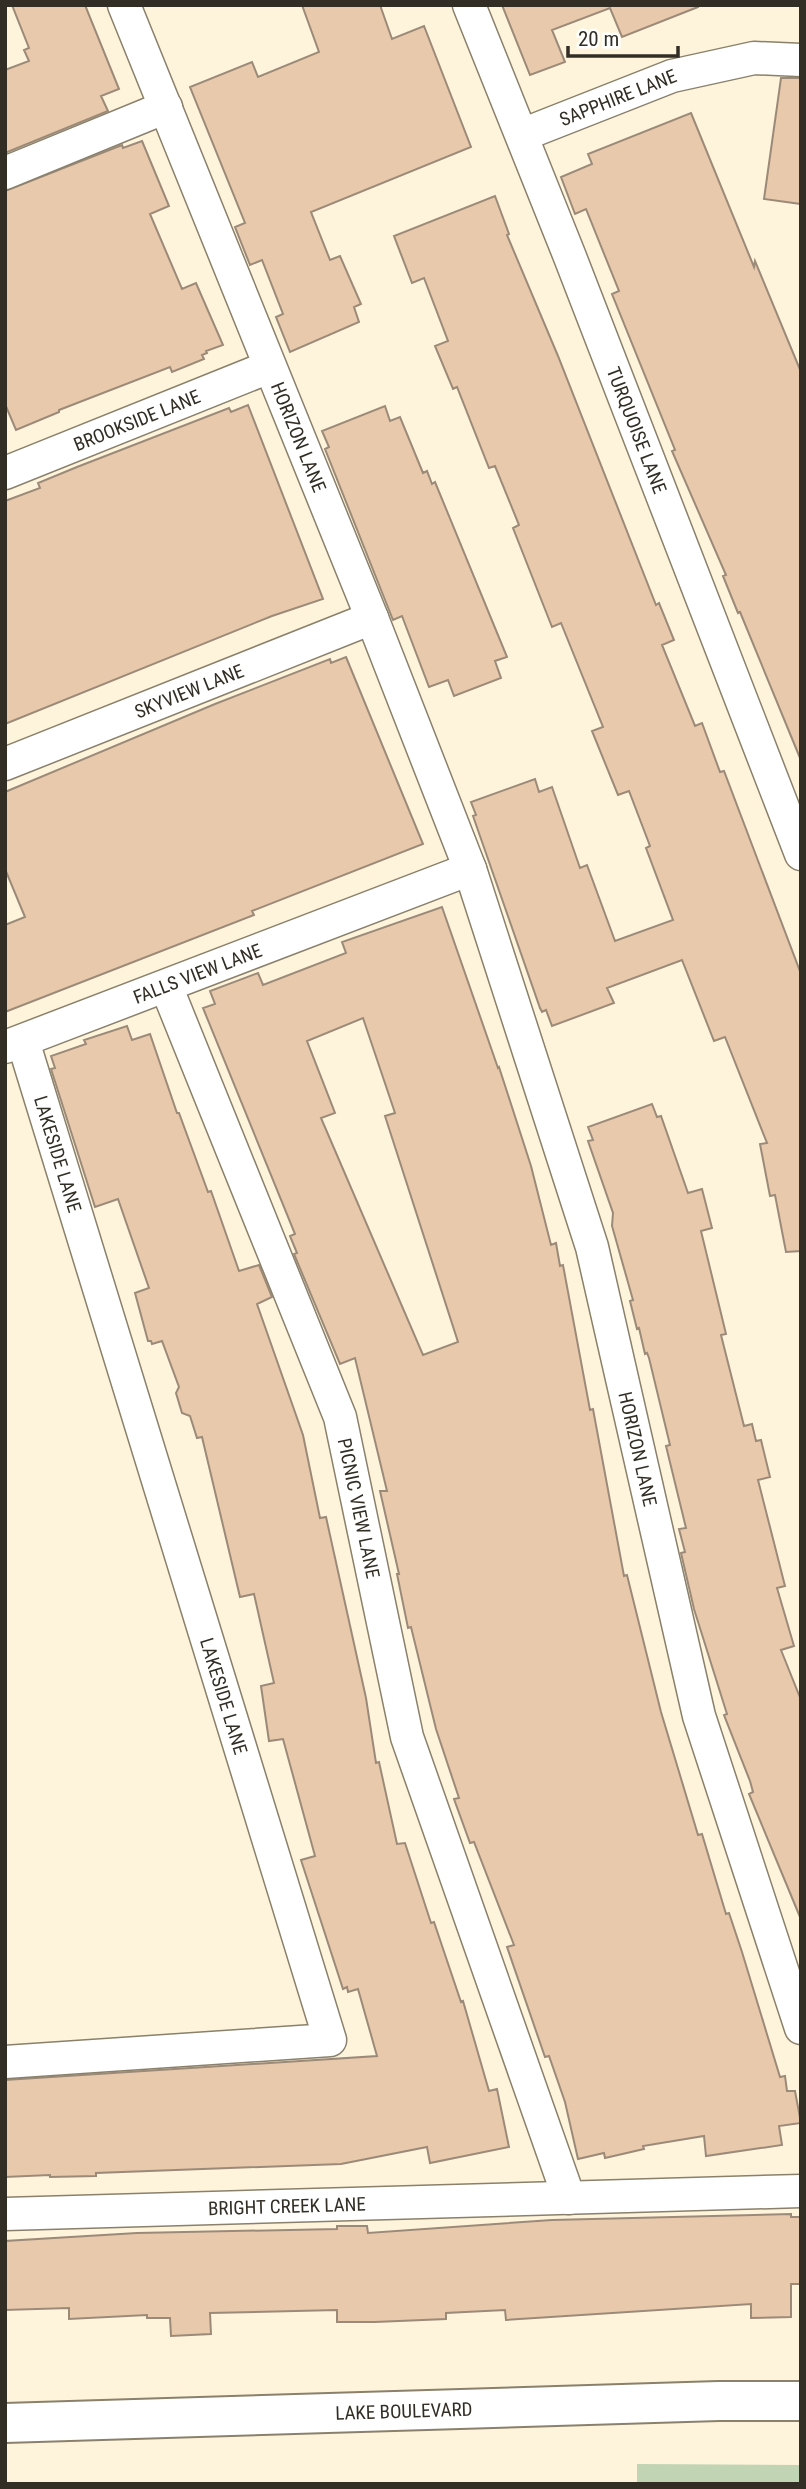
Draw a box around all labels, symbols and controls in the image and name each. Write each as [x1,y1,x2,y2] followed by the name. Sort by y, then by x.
[568,14,678,58] scale bar
[578,27,619,51] text: 20 m
[556,64,680,131] street label: SAPPHIRE LANE
[602,364,671,497] street label: TURQUOISE LANE
[266,379,331,496] street label: HORIZON LANE
[70,385,204,456] street label: BROOKSIDE LANE
[131,659,247,723] street label: SKYVIEW LANE
[130,939,265,1009] street label: FALLS VIEW LANE
[29,1093,86,1215] street label: LAKESIDE LANE
[613,1390,662,1508] street label: HORIZON LANE
[333,1436,385,1581] street label: PICNIC VIEW LANE
[195,1635,252,1757] street label: LAKESIDE LANE
[208,2193,366,2220] street label: BRIGHT CREEK LANE
[335,2398,473,2425] street label: LAKE BOULEVARD

